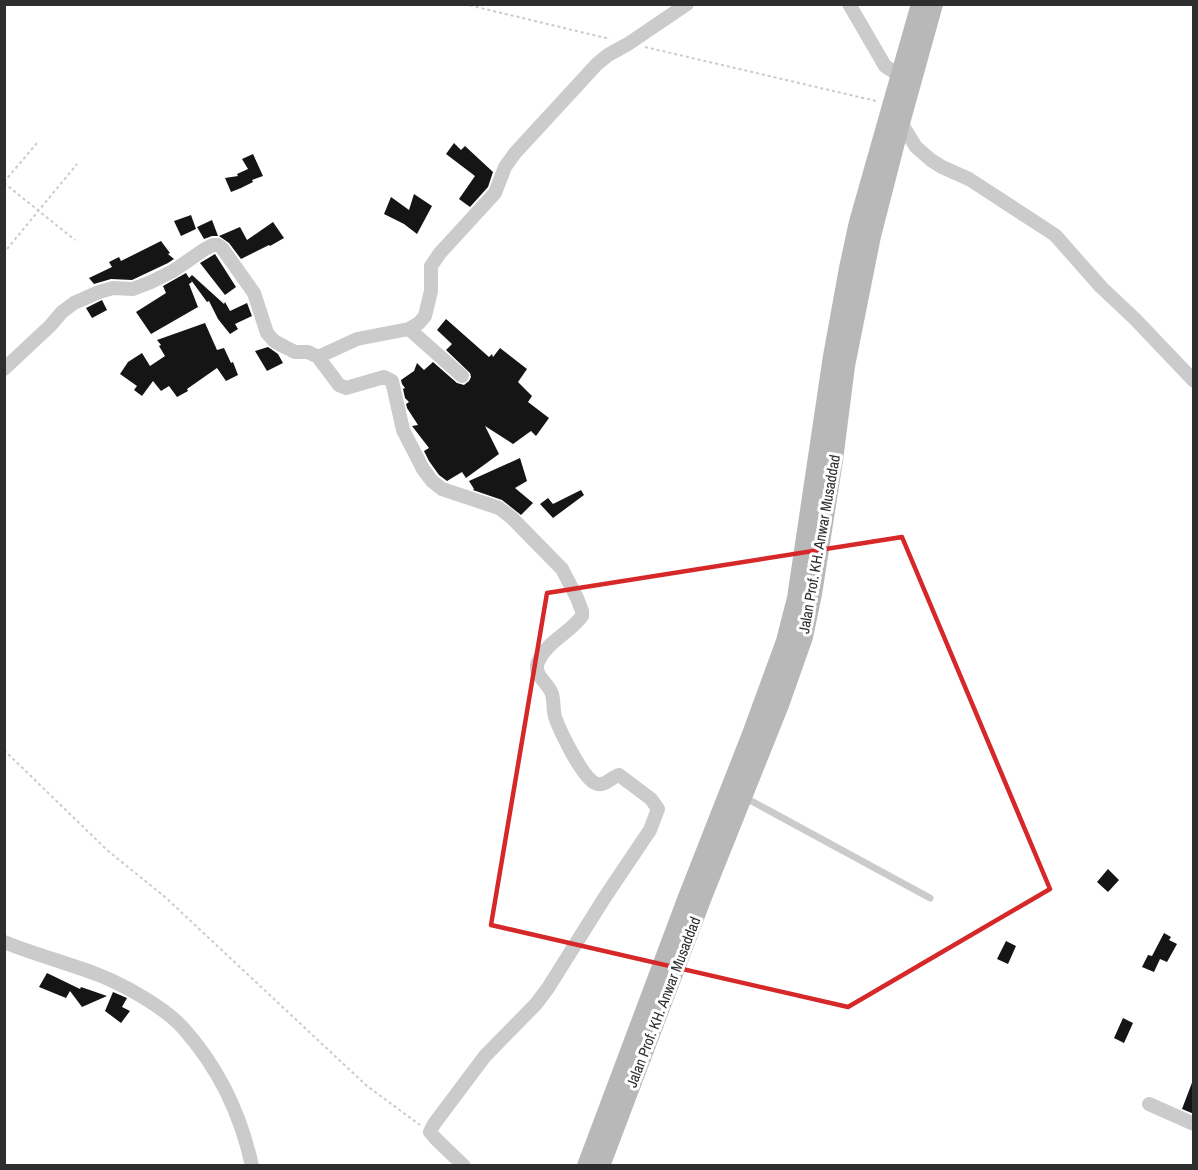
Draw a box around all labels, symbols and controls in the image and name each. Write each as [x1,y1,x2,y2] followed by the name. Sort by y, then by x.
[793,453,845,635] street label: Jalan Prof. KH. Anwar Musaddad
[621,914,705,1090] street label: Jalan Prof. KH. Anwar Musaddad

